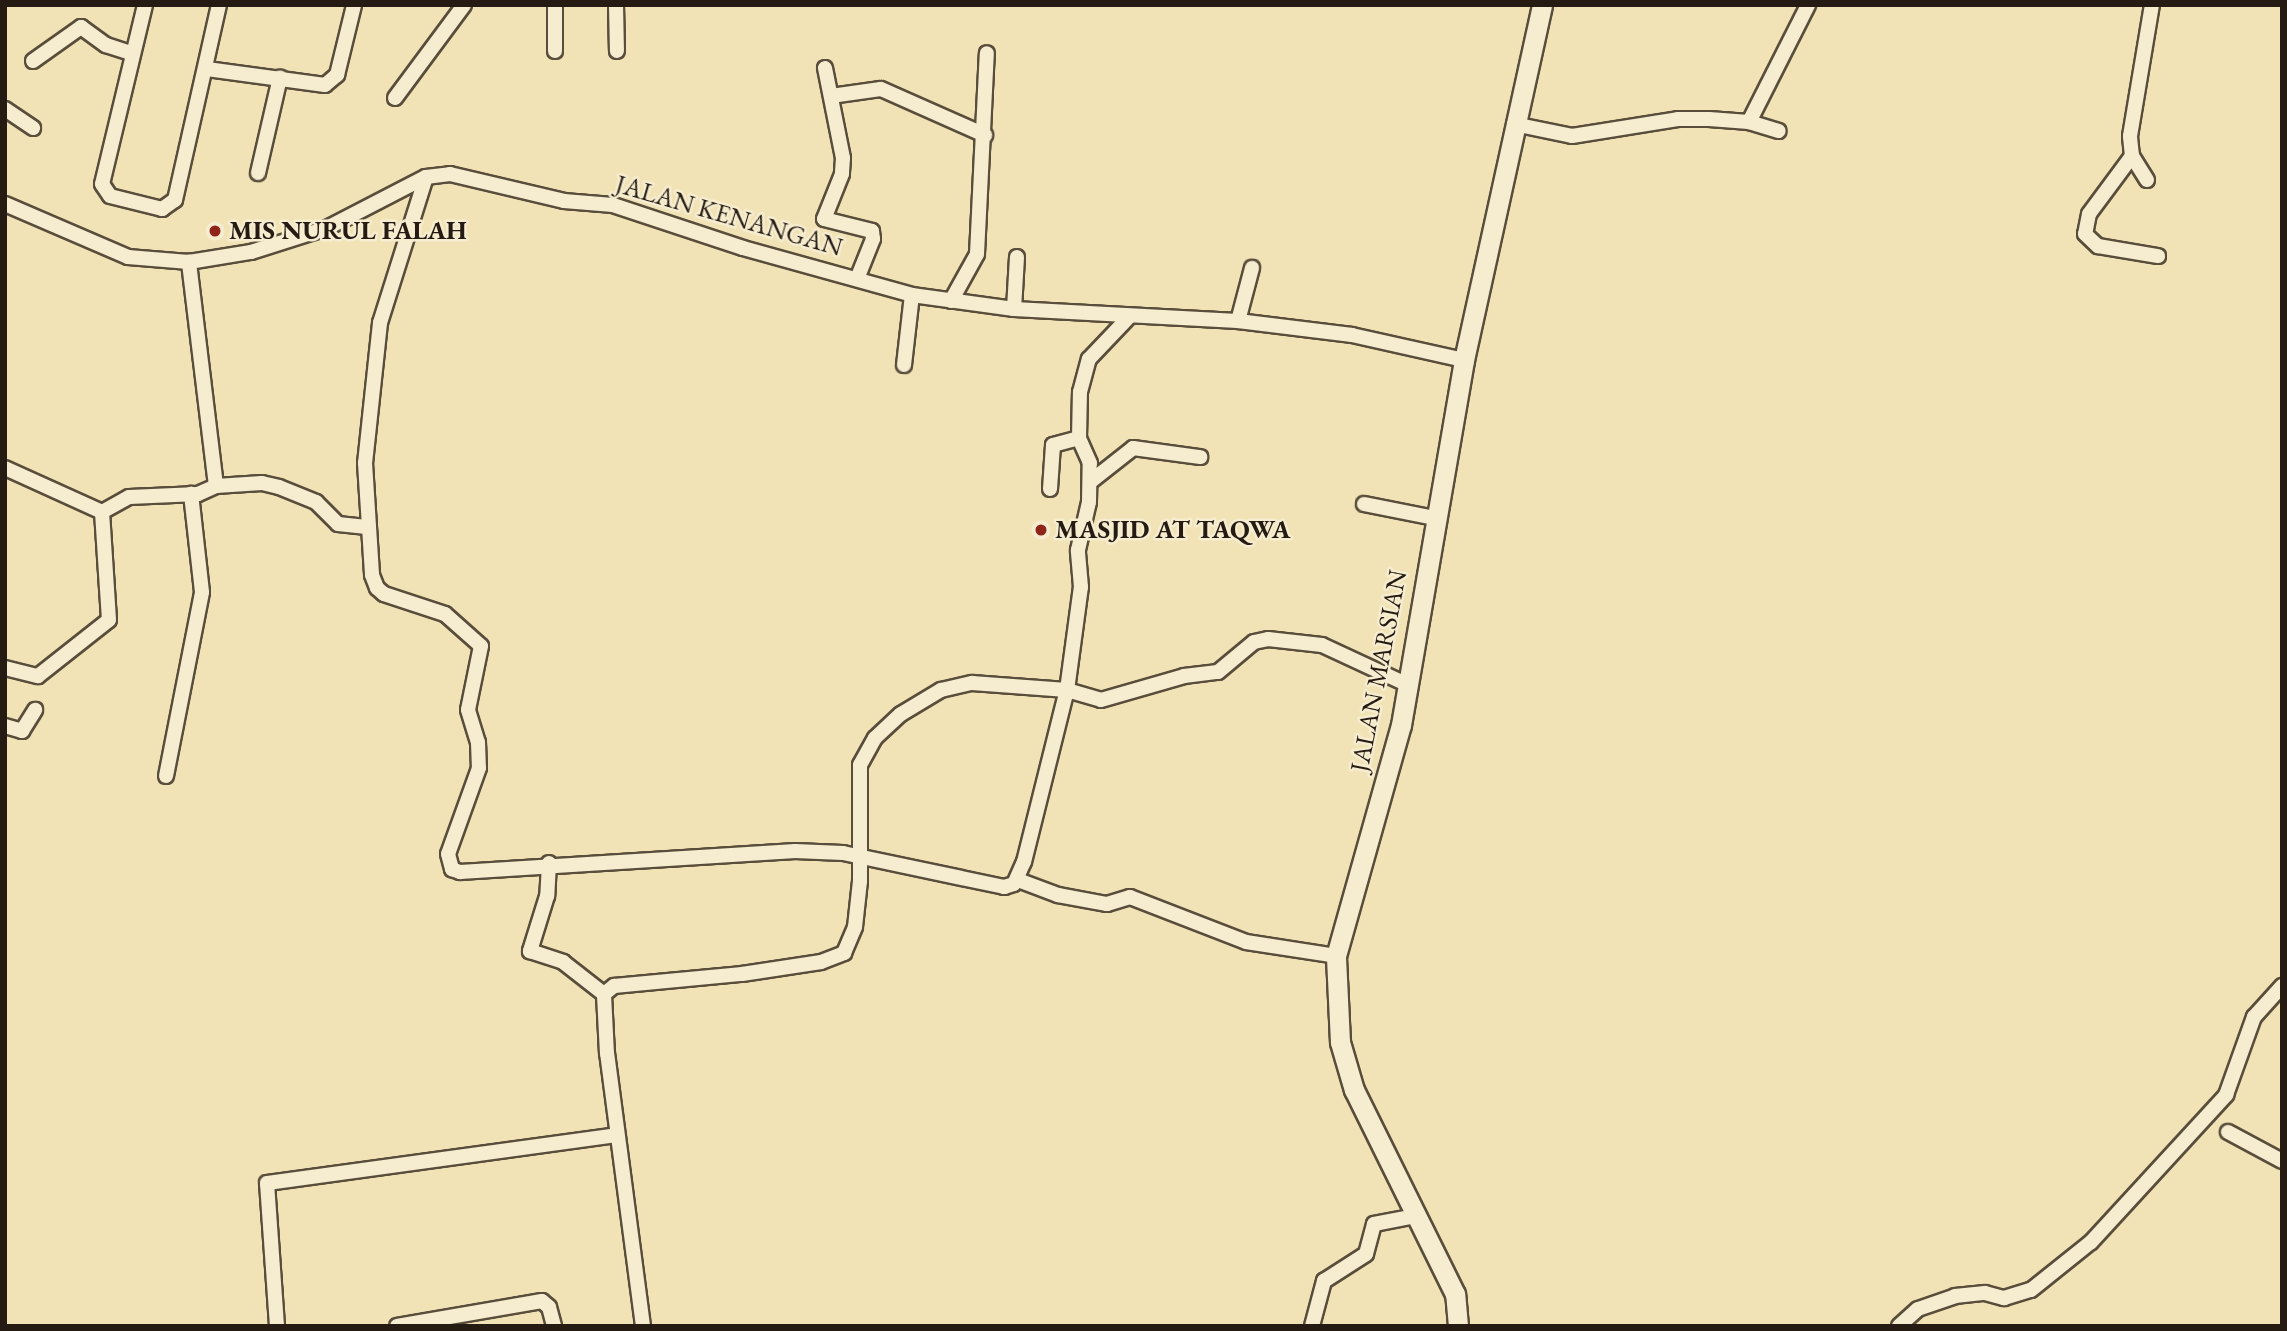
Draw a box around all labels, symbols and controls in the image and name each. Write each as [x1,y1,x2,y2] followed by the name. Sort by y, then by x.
[612,169,846,263] street label: JALAN KENANGAN
[229,215,467,247] place label: MIS NURUL FALAH
[207,223,223,239] marker: MIS NURUL FALAH
[1055,514,1290,546] place label: MASJID AT TAQWA
[1033,522,1049,538] marker: MASJID AT TAQWA
[1344,567,1414,775] street label: JALAN MARSIAN

